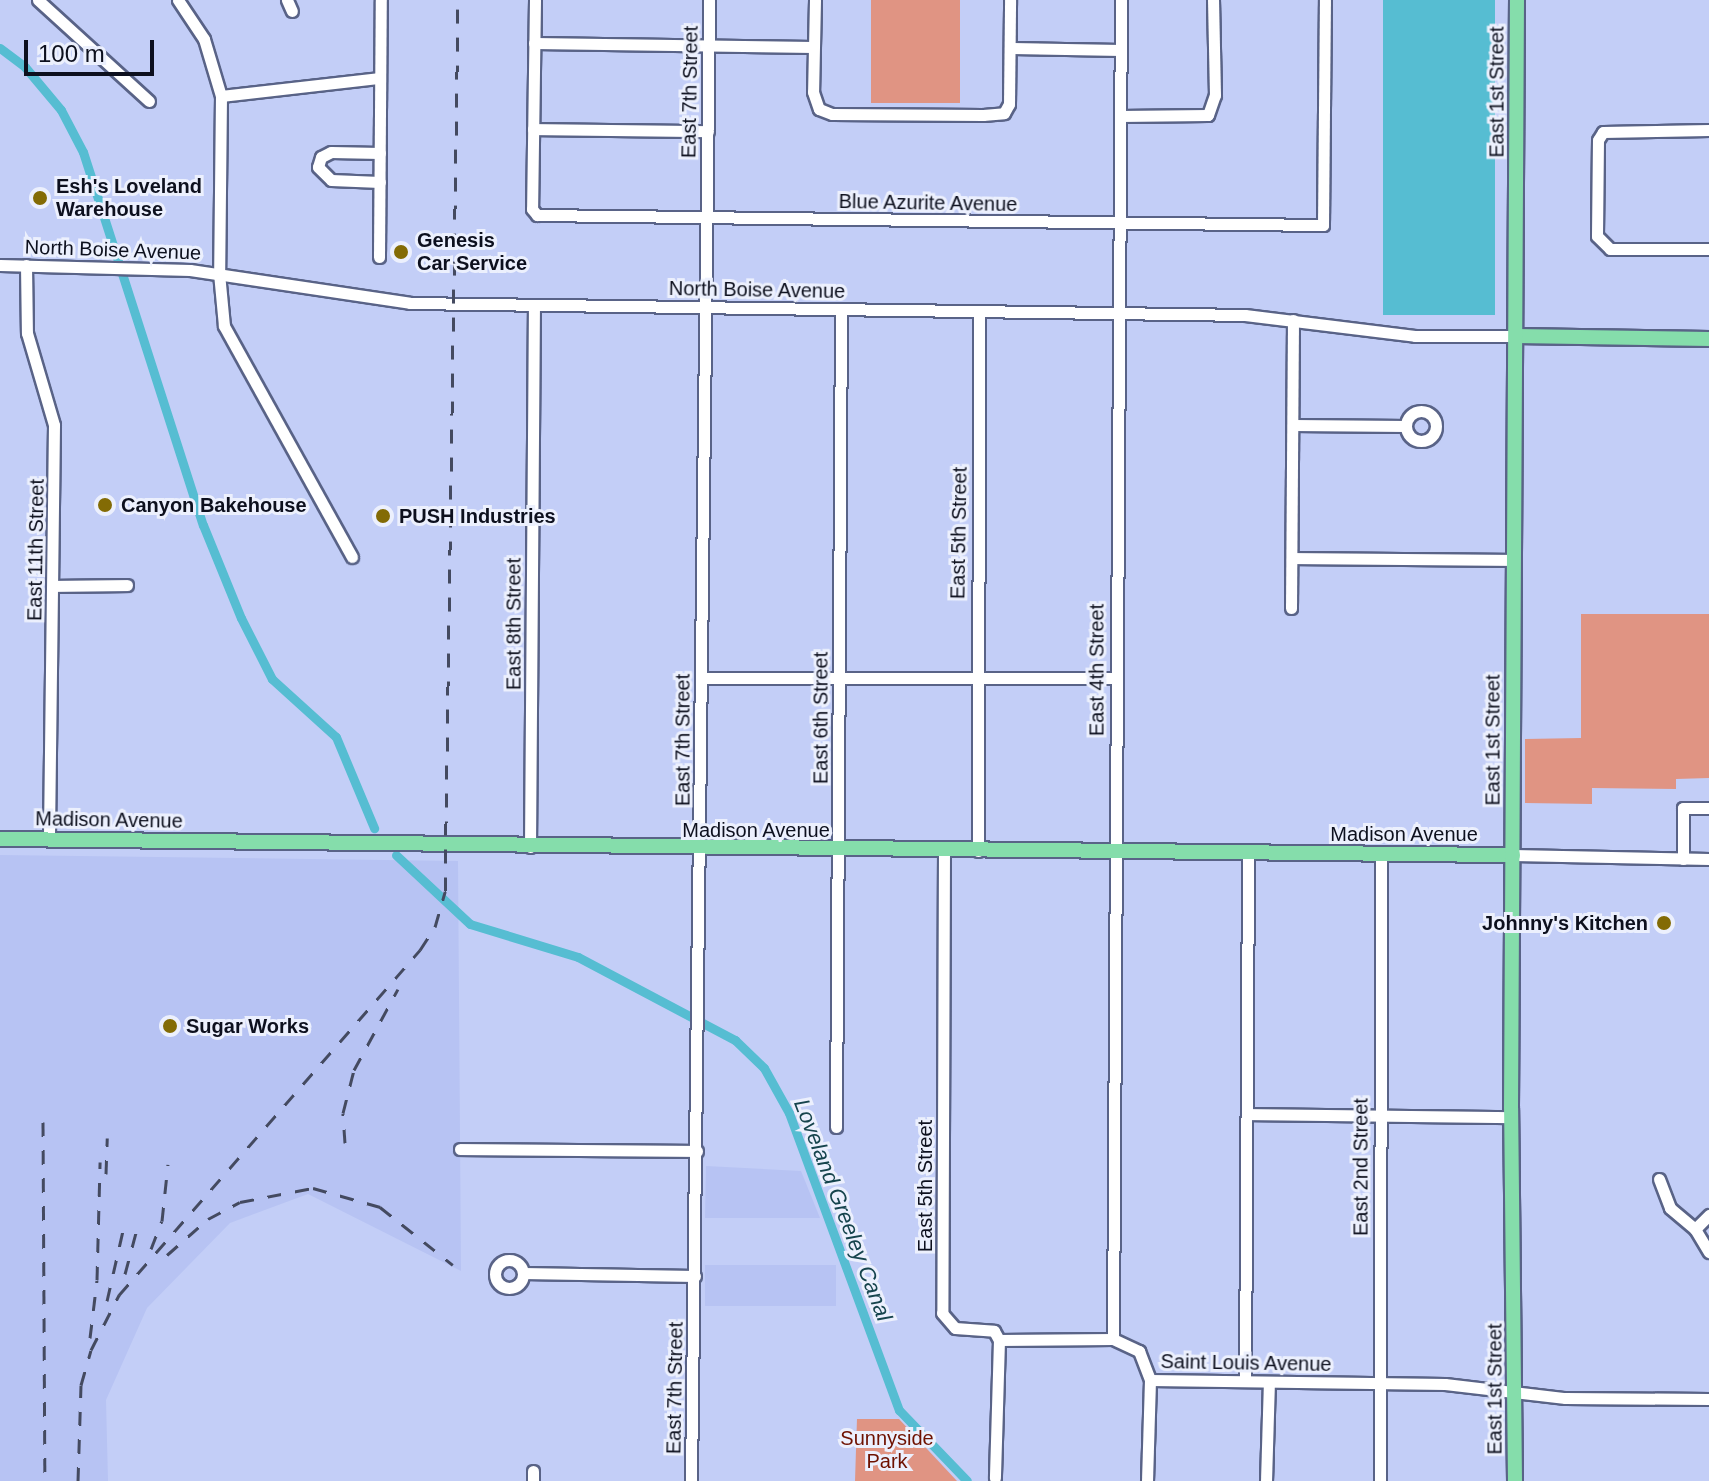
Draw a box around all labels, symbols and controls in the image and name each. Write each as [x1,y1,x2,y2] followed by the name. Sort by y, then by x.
[28,24,158,74] scale bar
[677,26,703,158] street label: East 7th Street
[1485,26,1509,158] street label: East 1st Street
[38,40,105,67] text: 100 m
[56,174,202,221] place label: Esh's Loveland Warehouse
[31,189,49,207] marker: Esh's Loveland Warehouse
[837,189,1019,217] street label: Blue Azurite Avenue
[417,228,527,275] place label: Genesis Car Service
[24,235,202,265] street label: North Boise Avenue
[392,243,410,261] marker: Genesis Car Service
[668,276,846,304] street label: North Boise Avenue
[946,467,972,599] street label: East 5th Street
[23,479,49,621] street label: East 11th Street
[121,493,307,517] place label: Canyon Bakehouse
[96,496,114,514] marker: Canyon Bakehouse
[399,504,556,528] place label: PUSH Industries
[374,507,392,525] marker: PUSH Industries
[502,558,526,690] street label: East 8th Street
[1085,604,1109,736] street label: East 4th Street
[809,652,833,784] street label: East 6th Street
[671,674,695,806] street label: East 7th Street
[1481,674,1505,806] street label: East 1st Street
[34,807,184,833] street label: Madison Avenue
[682,818,830,842] street label: Madison Avenue
[1330,822,1478,846] street label: Madison Avenue
[1482,911,1648,935] place label: Johnny's Kitchen
[1655,914,1673,932] marker: Johnny's Kitchen
[186,1014,309,1038] place label: Sugar Works
[161,1017,179,1035] marker: Sugar Works
[788,1095,898,1325] water label: Loveland Greeley Canal
[1349,1098,1373,1236] street label: East 2nd Street
[913,1120,937,1252] street label: East 5th Street
[662,1322,688,1454] street label: East 7th Street
[1483,1323,1507,1455] street label: East 1st Street
[1160,1350,1332,1376] street label: Saint Louis Avenue
[840,1427,934,1474] park label: Sunnyside Park

